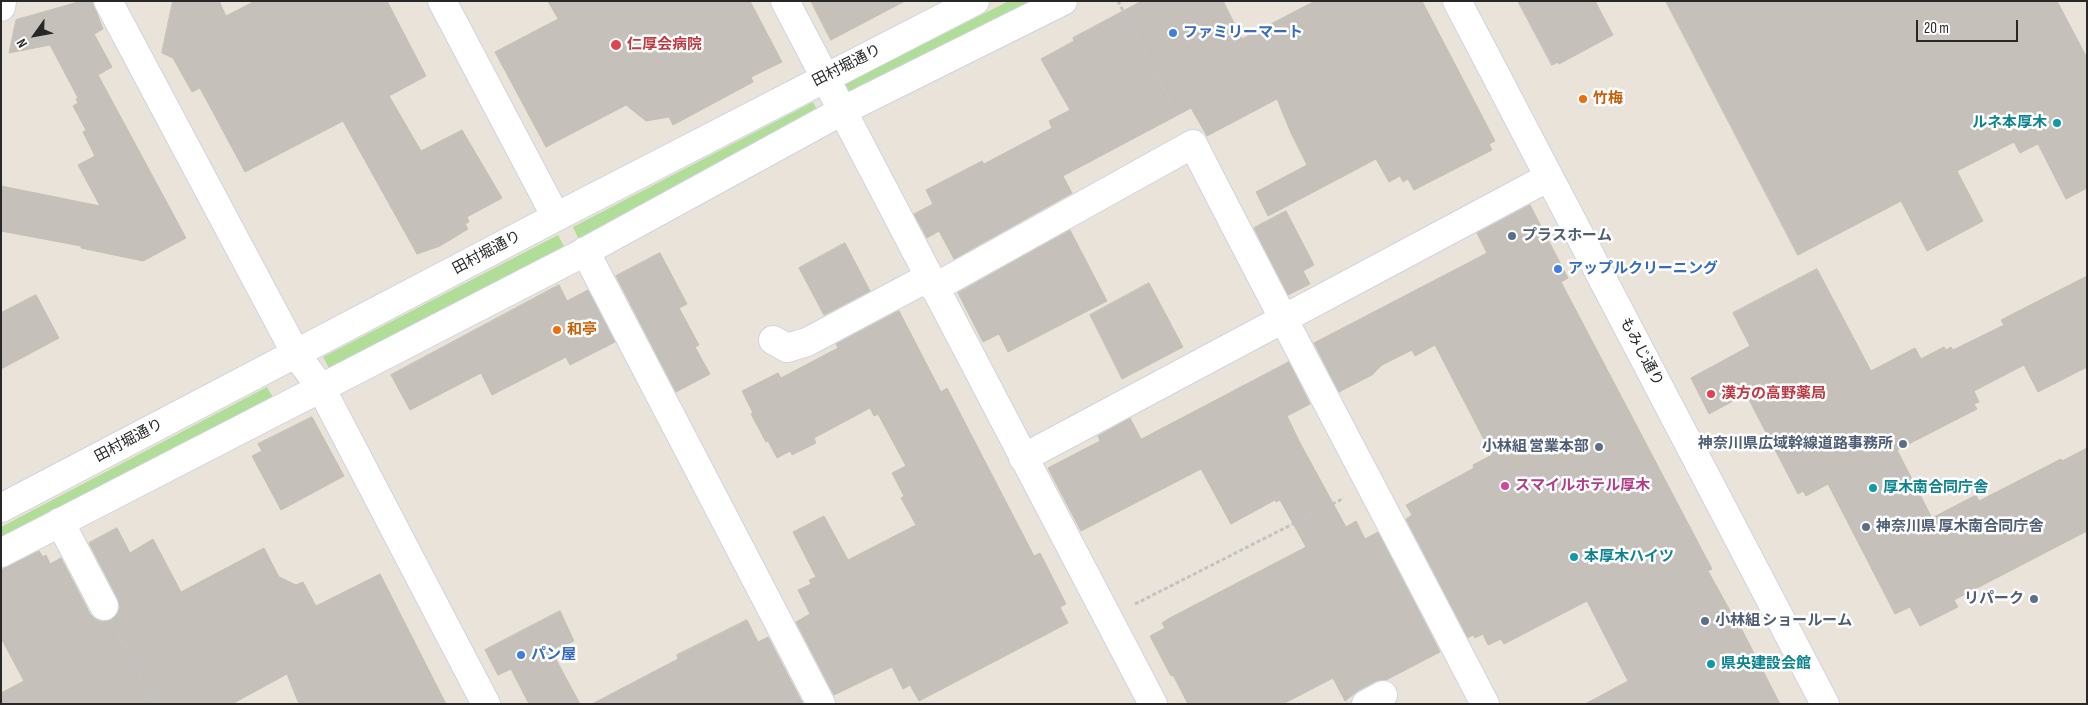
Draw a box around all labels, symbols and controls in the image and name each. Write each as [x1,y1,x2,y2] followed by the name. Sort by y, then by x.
[10,10,60,60] north arrow
[1918,10,2020,42] scale bar
[1924,19,1949,38] text: 20 m
[1183,24,1303,42] place label: ファミリーマート
[1167,27,1179,39] marker: ファミリーマート
[13,36,31,51] text: N
[627,36,702,54] place label: 仁厚会病院
[609,38,623,52] marker: 仁厚会病院
[810,41,884,91] street label: 田村堀通り
[1593,90,1623,108] place label: 竹梅
[1577,93,1589,105] marker: 竹梅
[1972,114,2047,132] place label: ルネ本厚木
[2051,117,2063,129] marker: ルネ本厚木
[450,227,524,279] street label: 田村堀通り
[1522,227,1612,245] place label: プラスホーム
[1506,230,1518,242] marker: プラスホーム
[1568,260,1718,278] place label: アップルクリーニング
[1552,263,1564,275] marker: アップルクリーニング
[1615,315,1667,389] street label: もみじ通り
[567,321,597,339] place label: 和亭
[551,324,563,336] marker: 和亭
[1721,385,1826,403] place label: 漢方の高野薬局
[1705,388,1717,400] marker: 漢方の高野薬局
[92,415,166,467] street label: 田村堀通り
[1698,435,1893,453] place label: 神奈川県広域幹線道路事務所
[1482,438,1589,456] place label: 小林組 営業本部
[1897,438,1909,450] marker: 神奈川県広域幹線道路事務所
[1593,441,1605,453] marker: 小林組 営業本部
[1515,477,1650,495] place label: スマイルホテル厚木
[1883,479,1988,497] place label: 厚木南合同庁舎
[1499,480,1511,492] marker: スマイルホテル厚木
[1867,482,1879,494] marker: 厚木南合同庁舎
[1876,518,2043,536] place label: 神奈川県 厚木南合同庁舎
[1860,521,1872,533] marker: 神奈川県 厚木南合同庁舎
[1584,548,1674,566] place label: 本厚木ハイツ
[1568,551,1580,563] marker: 本厚木ハイツ
[1964,590,2024,608] place label: リパーク
[2028,593,2040,605] marker: リパーク
[1715,612,1852,630] place label: 小林組 ショールーム
[1699,615,1711,627] marker: 小林組 ショールーム
[531,646,576,664] place label: パン屋
[515,649,527,661] marker: パン屋
[1721,655,1811,673] place label: 県央建設会館
[1705,658,1717,670] marker: 県央建設会館

